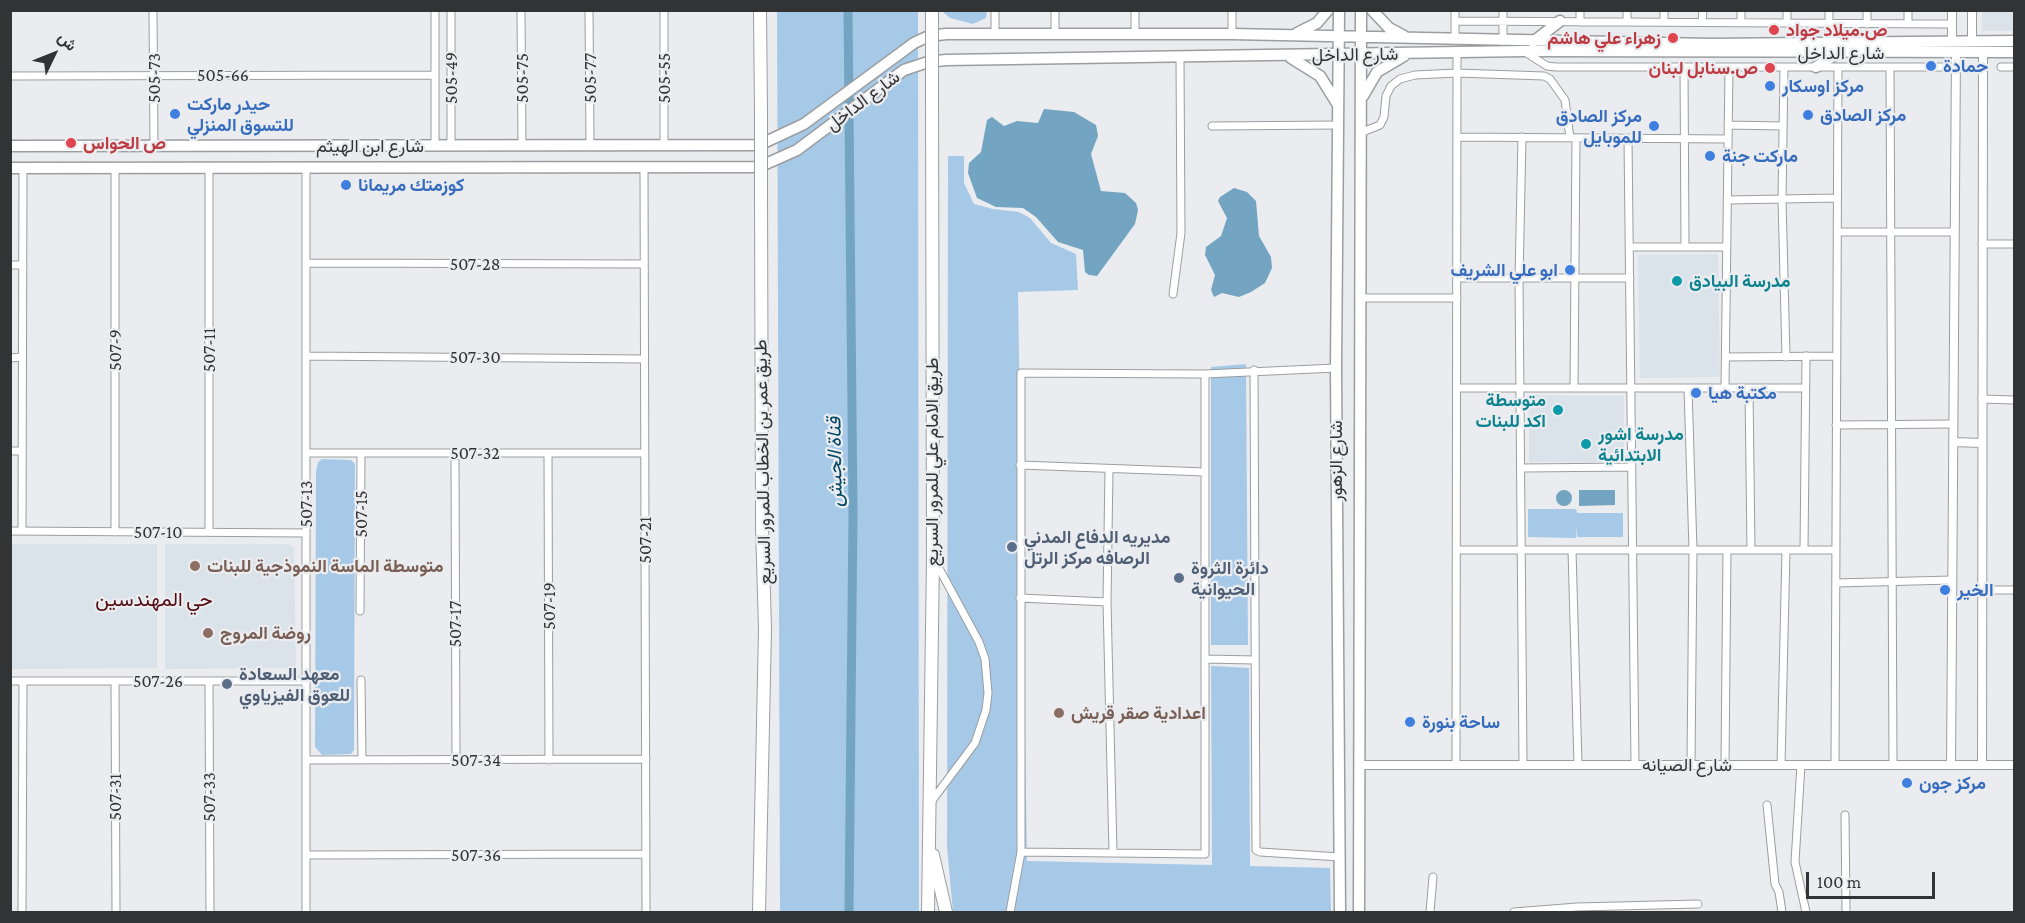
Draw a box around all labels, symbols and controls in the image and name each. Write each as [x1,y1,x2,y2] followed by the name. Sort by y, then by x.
[1786,19,1888,41] place label: ص.ميلاد جواد
[1767,23,1781,37] marker: ص.ميلاد جواد
[24,24,84,84] north arrow
[1547,27,1661,49] place label: زهراء علي هاشم
[55,29,80,54] text: ش
[1666,31,1680,45] marker: زهراء علي هاشم
[1798,42,1884,64] street label: شارع الداخل
[1311,43,1399,67] street label: شارع الداخل
[440,52,462,104] street label: 505-49
[143,53,165,103] street label: 505-73
[511,53,533,103] street label: 505-75
[579,53,601,103] street label: 505-77
[653,53,675,103] street label: 505-55
[1943,55,1988,77] place label: حمادة
[1648,57,1758,79] place label: ص.سنابل لبنان
[1924,59,1938,73] marker: حمادة
[1763,61,1777,75] marker: ص.سنابل لبنان
[197,64,249,86] street label: 505-66
[822,66,904,136] street label: شارع الداخل
[1782,75,1864,97] place label: مركز اوسكار
[1763,79,1777,93] marker: مركز اوسكار
[187,93,294,136] place label: حيدر ماركت للتسوق المنزلي
[1820,104,1906,126] place label: مركز الصادق
[1556,105,1642,148] place label: مركز الصادق للموبايل
[168,107,182,121] marker: حيدر ماركت للتسوق المنزلي
[1801,108,1815,122] marker: مركز الصادق
[1647,119,1661,133] marker: مركز الصادق للموبايل
[83,132,166,154] place label: ص الحواس
[316,135,424,157] street label: شارع ابن الهيثم
[64,136,78,150] marker: ص الحواس
[1722,145,1798,167] place label: ماركت جنة
[1703,149,1717,163] marker: ماركت جنة
[358,174,464,196] place label: كوزمتك مريمانا
[339,178,353,192] marker: كوزمتك مريمانا
[450,253,500,275] street label: 507-28
[1451,259,1558,281] place label: ابو علي الشريف
[1563,263,1577,277] marker: ابو علي الشريف
[1689,270,1791,292] place label: مدرسة البيادق
[1670,274,1684,288] marker: مدرسة البيادق
[198,328,220,372] street label: 507-11
[104,329,126,371] street label: 507-9
[750,339,776,585] street label: طريق عمر بن الخطاب للمرور السريع
[449,346,501,368] street label: 507-30
[921,358,943,566] street label: طريق الامام علي للمرور السريع
[1708,382,1777,404] place label: مكتبة هيا
[1689,386,1703,400] marker: مكتبة هيا
[1475,389,1546,432] place label: متوسطة اكد للبنات
[1551,403,1565,417] marker: متوسطة اكد للبنات
[822,417,848,507] water label: قناة الجيش
[1325,420,1347,502] street label: شارع الزهور
[1598,423,1684,466] place label: مدرسة اشور الابتدائية
[1579,437,1593,451] marker: مدرسة اشور الابتدائية
[450,442,500,464] street label: 507-32
[295,481,317,527] street label: 507-13
[350,491,372,537] street label: 507-15
[634,516,656,564] street label: 507-21
[134,521,182,543] street label: 507-10
[1024,526,1171,568] place label: مديريه الدفاع المدني الرصافه مركز الرتل
[1005,540,1019,554] marker: مديريه الدفاع المدني الرصافه مركز الرتل
[207,555,444,577] place label: متوسطة الماسة النموذجية للبنات
[1191,557,1269,600] place label: دائرة الثروة الحيوانية
[188,559,202,573] marker: متوسطة الماسة النموذجية للبنات
[1172,571,1186,585] marker: دائرة الثروة الحيوانية
[1957,579,1994,601] place label: الخير
[538,582,560,630] street label: 507-19
[1938,583,1952,597] marker: الخير
[95,588,213,612] district label: حي المهندسين
[444,601,466,647] street label: 507-17
[220,622,311,644] place label: روضة المروج
[201,626,215,640] marker: روضة المروج
[239,663,350,706] place label: معهد السعادة للعوق الفيزياوي
[133,670,183,692] street label: 507-26
[220,677,234,691] marker: معهد السعادة للعوق الفيزياوي
[1071,702,1206,724] place label: اعدادية صقر قريش
[1052,706,1066,720] marker: اعدادية صقر قريش
[1422,711,1500,733] place label: ساحة بنورة
[1403,715,1417,729] marker: ساحة بنورة
[451,749,501,771] street label: 507-34
[1642,754,1732,776] street label: شارع الصيانه
[198,772,220,822] street label: 507-33
[1919,772,1986,794] place label: مركز جون
[104,774,126,820] street label: 507-31
[1900,776,1914,790] marker: مركز جون
[451,844,501,866] street label: 507-36
[1809,860,1938,898] scale bar
[1817,872,1861,892] text: 100 m

